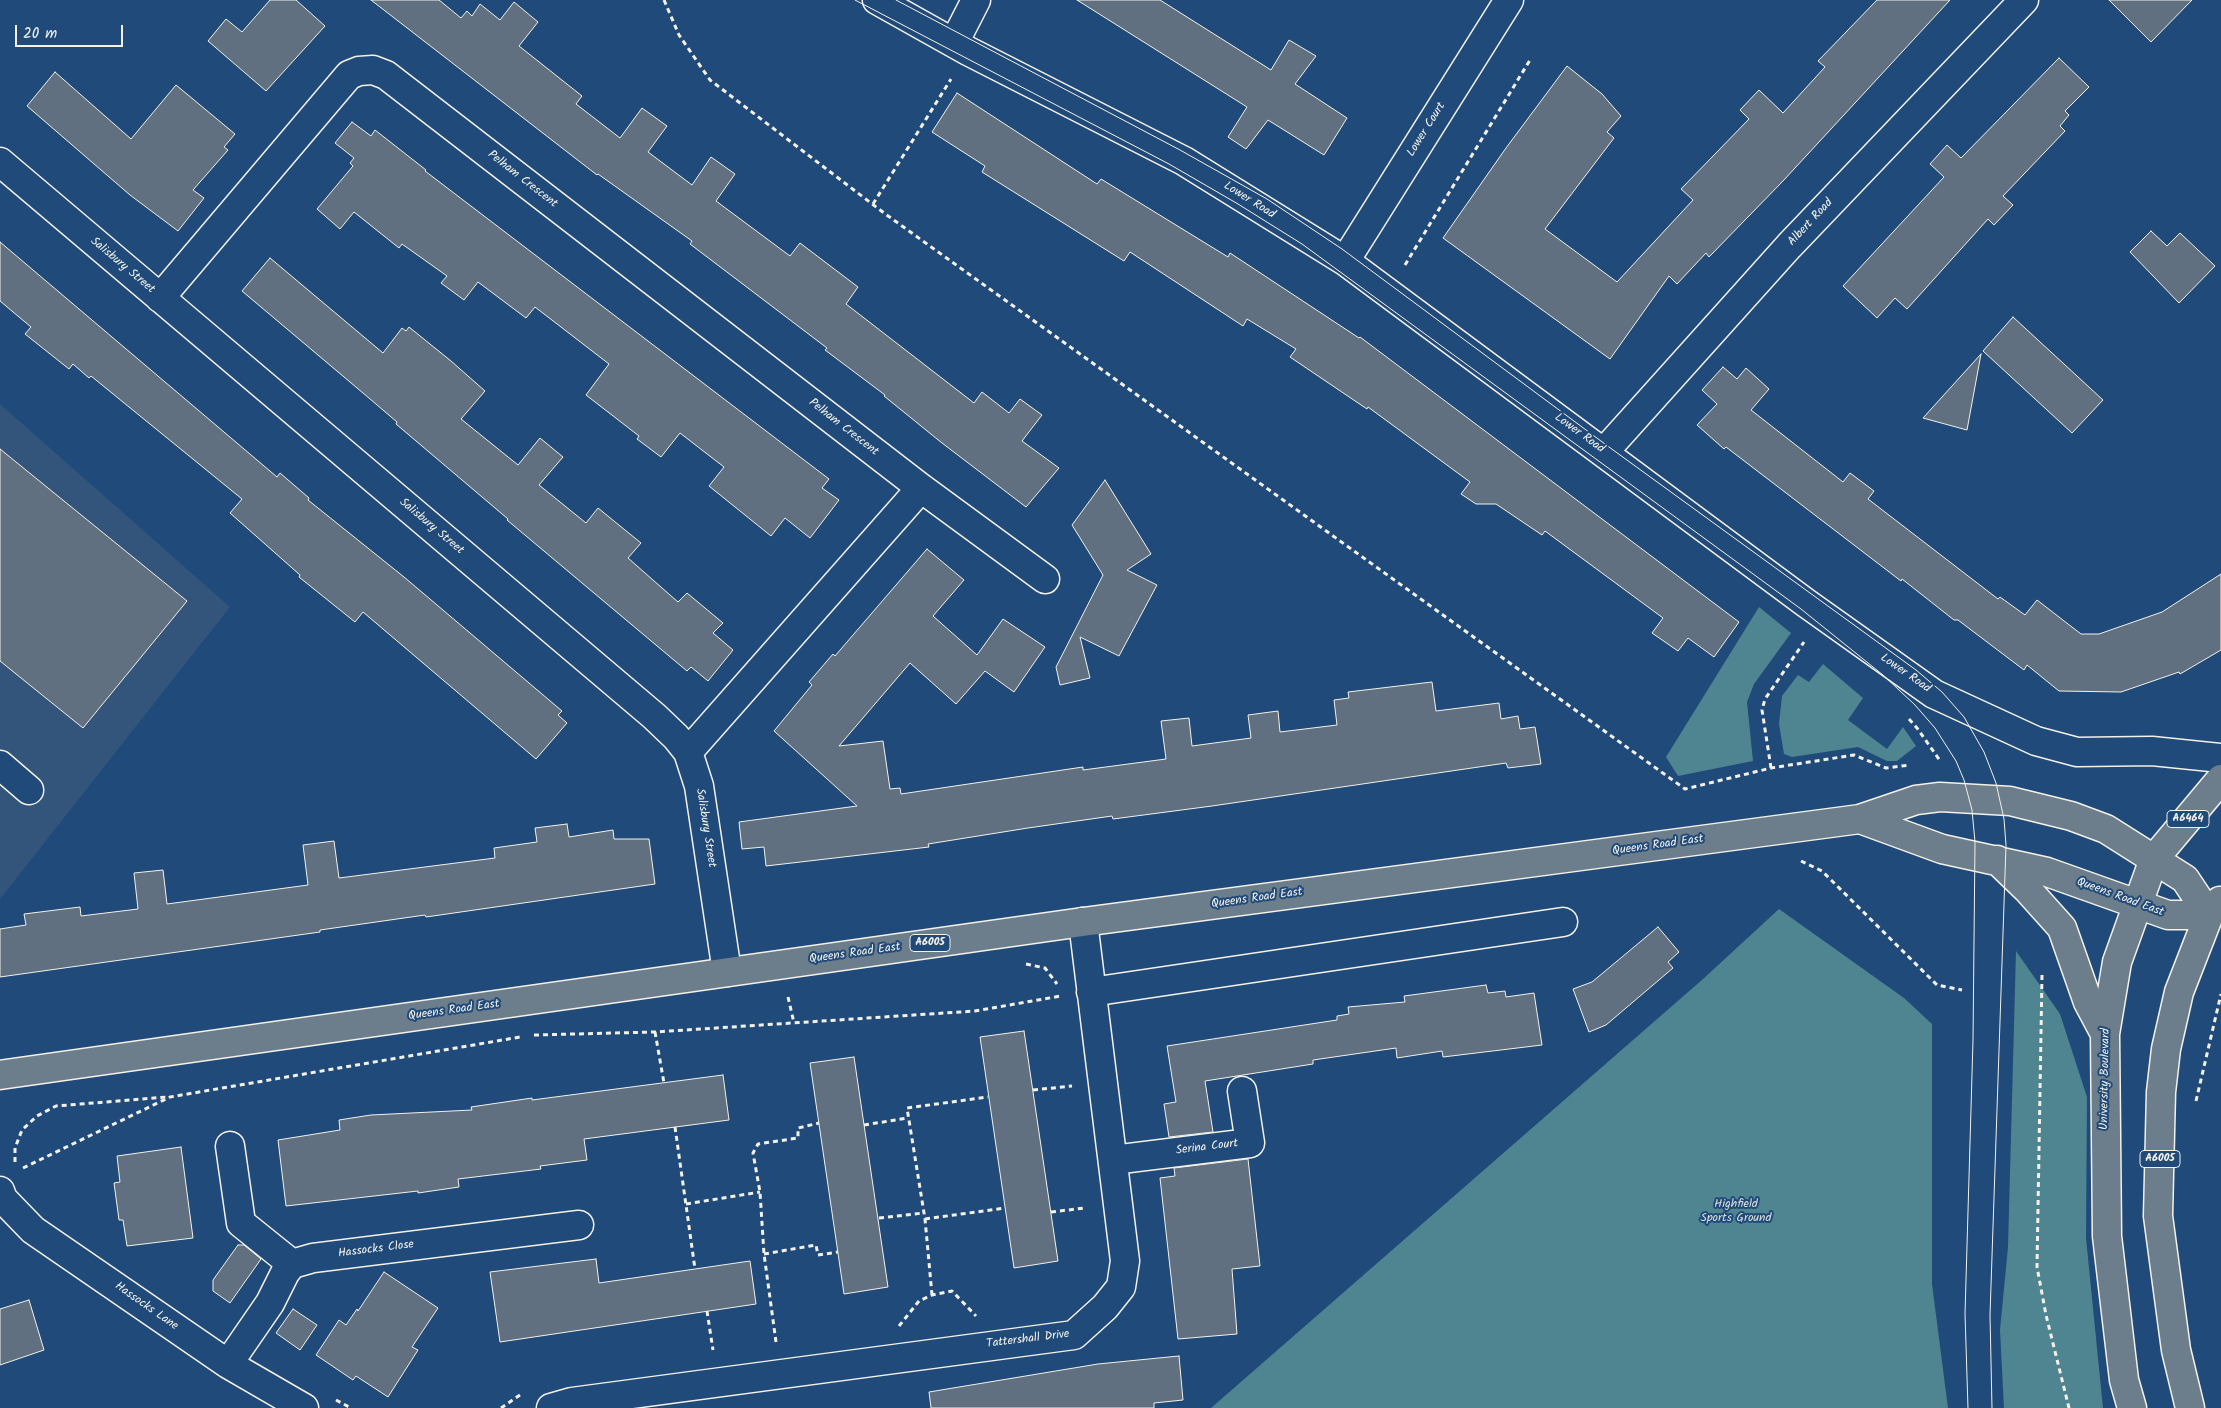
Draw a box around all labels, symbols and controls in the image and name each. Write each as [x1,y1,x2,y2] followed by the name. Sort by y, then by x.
[18,15,125,47] scale bar
[23,22,57,46] text: 20 m
[1405,100,1449,160] street label: Lower Court
[484,148,560,212] street label: Pelham Crescent
[1220,179,1278,223] street label: Lower Road
[1785,196,1837,250] street label: Albert Road
[87,235,157,297] street label: Salisbury Street
[805,396,881,460] street label: Pelham Crescent
[1551,411,1607,457] street label: Lower Road
[396,496,466,558] street label: Salisbury Street
[1877,651,1933,697] street label: Lower Road
[692,787,718,869] street label: Salisbury Street
[2167,811,2209,828] road number: A6464
[1612,832,1704,860] street label: Queens Road East
[2074,876,2166,920] street label: Queens Road East
[1211,885,1303,913] street label: Queens Road East
[910,934,950,951] road number: A6005
[809,940,901,968] street label: Queens Road East
[408,997,500,1025] street label: Queens Road East
[2098,1028,2114,1130] street label: University Boulevard
[1175,1137,1239,1159] street label: Serina Court
[2140,1150,2180,1168] road number: A6005
[1701,1198,1771,1226] park label: Highfield Sports Ground
[337,1238,415,1262] street label: Hassocks Close
[111,1280,181,1334] street label: Hassocks Lane
[986,1328,1070,1352] street label: Tattershall Drive

